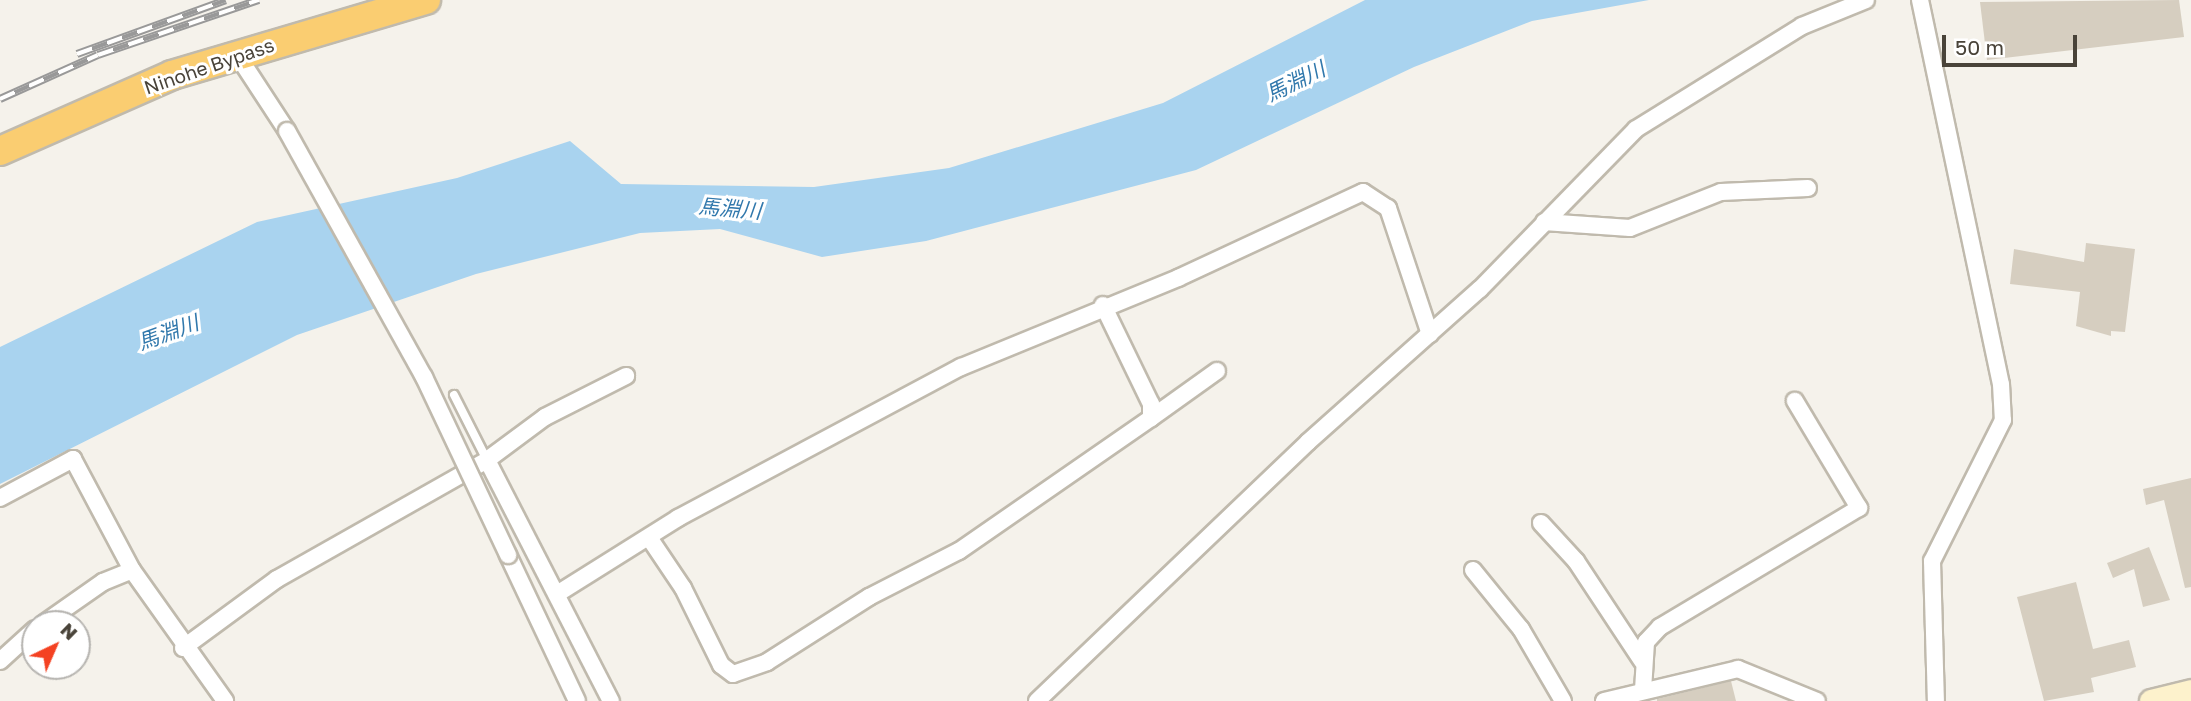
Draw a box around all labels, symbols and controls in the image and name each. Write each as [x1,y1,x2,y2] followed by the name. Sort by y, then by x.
[1946,21,2081,65] scale bar
[141,33,277,99] street label: Ninohe Bypass
[1955,34,2004,60] text: 50 m
[1261,56,1329,106] water label: 馬淵川
[698,193,762,223] water label: 馬淵川
[134,309,202,355] water label: 馬淵川
[21,610,91,680] north arrow
[56,618,83,644] text: N

